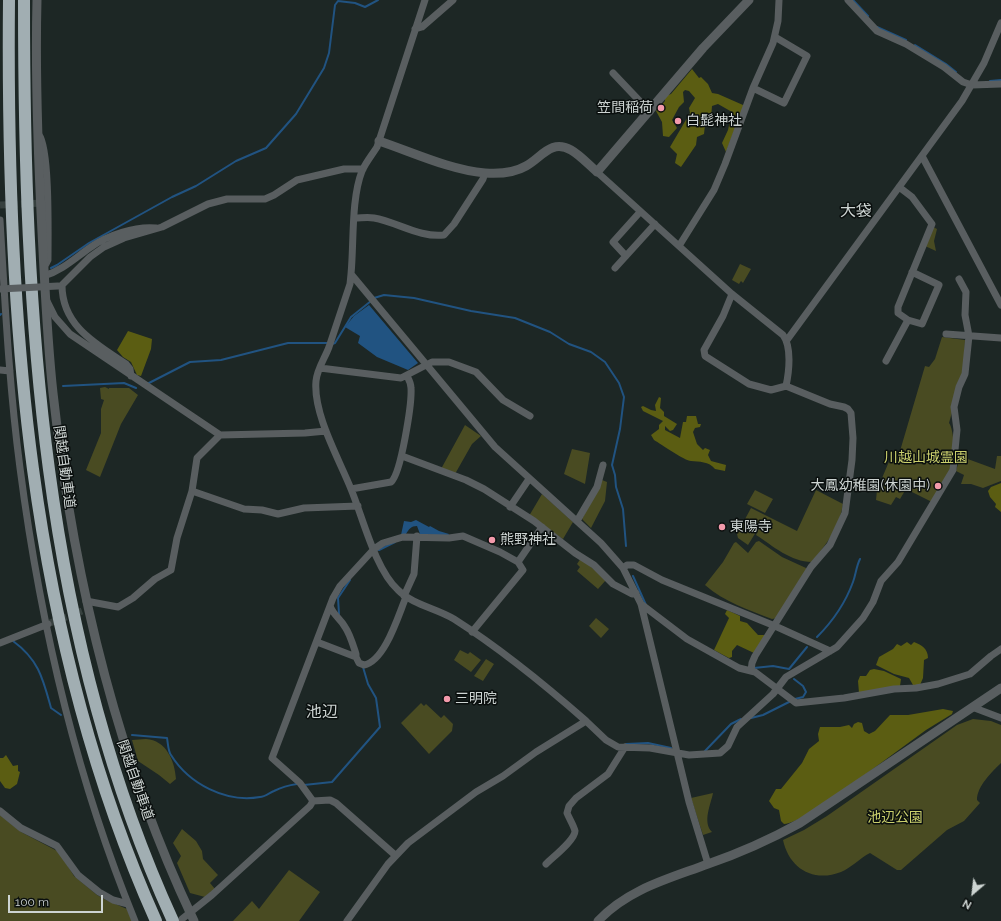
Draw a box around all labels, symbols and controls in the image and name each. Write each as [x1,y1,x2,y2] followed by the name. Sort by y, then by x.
[597,100,653,116] place label: 笠間稲荷
[656,103,666,113] marker: 笠間稲荷
[686,113,742,129] place label: 白髭神社
[673,116,683,126] marker: 白髭神社
[840,201,872,221] district label: 大袋
[50,424,78,510] street label: 関越自動車道
[884,450,968,466] park label: 川越山城霊園
[810,478,930,494] place label: 大鳳幼稚園(休園中)
[933,481,943,491] marker: 大鳳幼稚園(休園中)
[730,519,772,535] place label: 東陽寺
[717,522,727,532] marker: 東陽寺
[500,532,556,548] place label: 熊野神社
[487,535,497,545] marker: 熊野神社
[455,691,497,707] place label: 三明院
[442,694,452,704] marker: 三明院
[306,702,338,722] district label: 池辺
[113,738,157,822] street label: 関越自動車道
[867,810,923,826] park label: 池辺公園
[953,873,993,913] north arrow
[10,887,105,913] scale bar
[15,895,49,909] text: 100 m
[960,896,974,912] text: N

